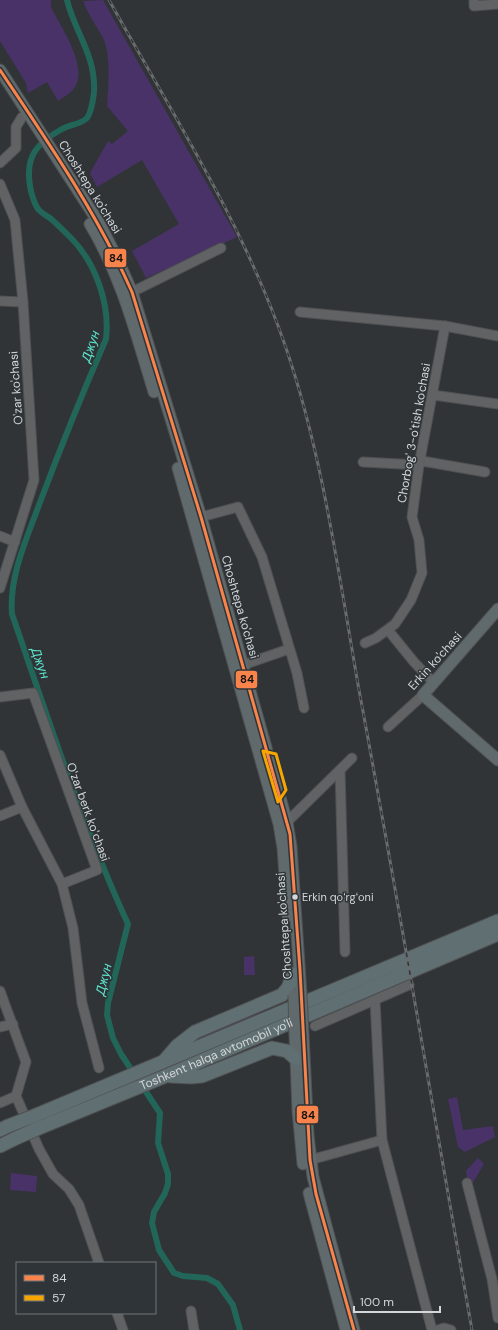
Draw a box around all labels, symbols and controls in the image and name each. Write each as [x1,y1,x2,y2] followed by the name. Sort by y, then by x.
[55,137,125,237] street label: Choshtepa ko'chasi
[104,248,127,268] line badge: 84
[109,251,123,265] text: 84
[77,328,104,366] water label: Джун
[5,351,27,425] street label: O'zar ko'chasi
[394,362,434,504] street label: Chorbog' 3-o'tish ko'chasi
[218,553,262,661] street label: Choshtepa ko'chasi
[405,628,465,693] street label: Erkin ko'chasi
[27,643,54,681] water label: Джун
[235,670,258,689] line badge: 84
[240,672,254,686] text: 84
[63,760,113,864] street label: Oʻzar berk koʻchasi
[272,872,296,980] street label: Choshtepa ko'chasi
[302,890,374,904] place label: Erkin qoʻrgʻoni
[290,892,300,902] marker: Erkin qoʻrgʻoni
[91,962,116,999] water label: Джун
[137,1015,295,1094] street label: Toshkent halqa avtomobil yo'li
[296,1105,319,1124] line badge: 84
[301,1108,315,1122] text: 84
[16,1262,156,1314] legend
[52,1270,67,1286] text: 84
[354,1288,440,1314] scale bar
[52,1290,66,1306] text: 57
[360,1294,394,1310] text: 100 m

